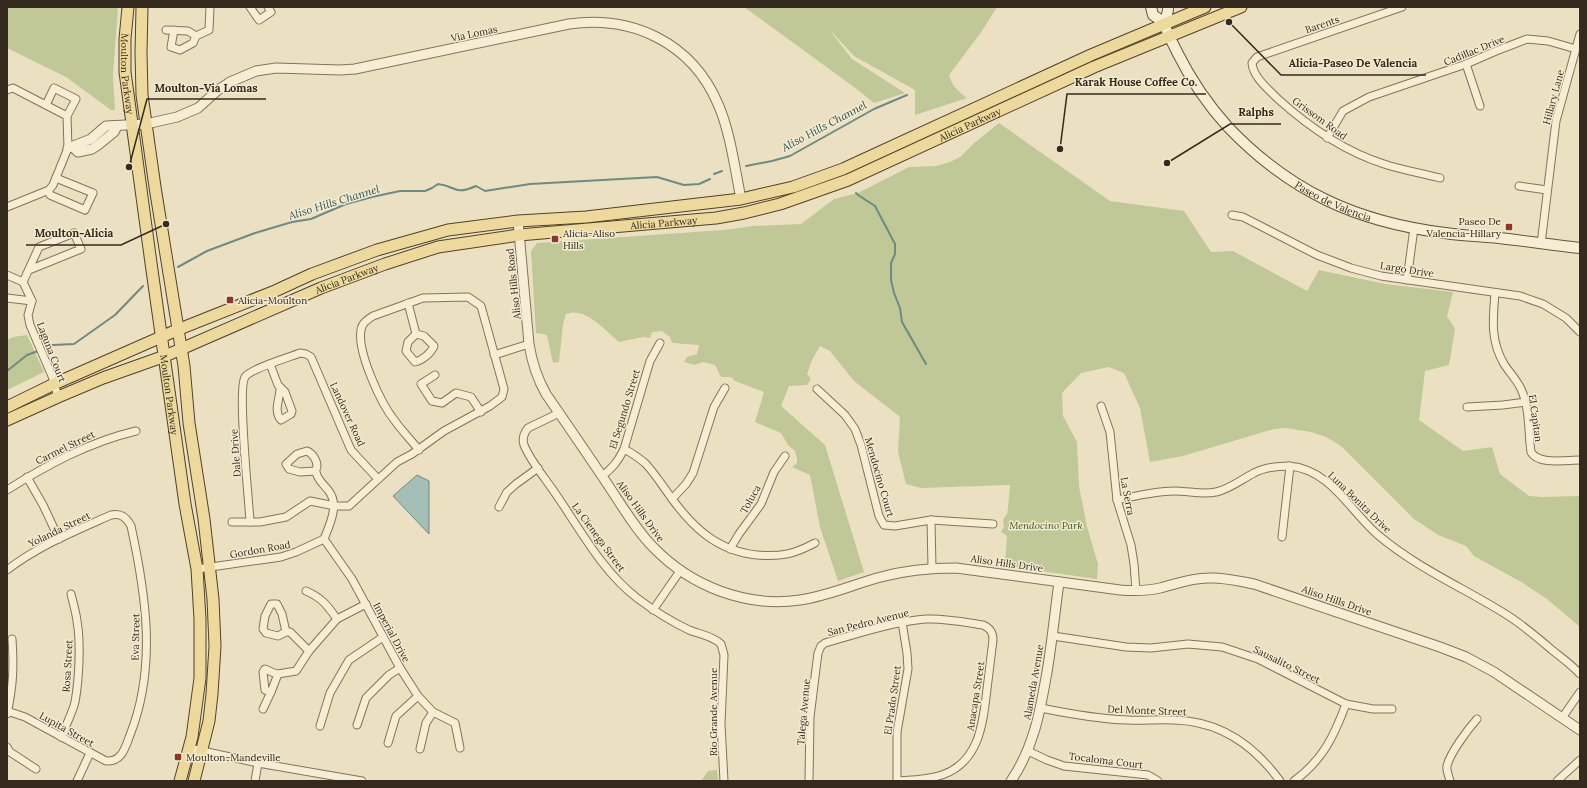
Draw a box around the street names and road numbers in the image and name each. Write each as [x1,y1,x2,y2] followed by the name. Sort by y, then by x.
[1303,12,1341,36] street label: Barents
[449,22,499,45] street label: Via Lomas
[1442,32,1507,69] street label: Cadillac Drive
[118,33,137,116] street label: Moulton Parkway
[1540,68,1567,126] street label: Hillary Lane
[1290,94,1350,143] street label: Grissom Road
[936,104,1004,145] street label: Alicia Parkway
[1292,178,1373,224] street label: Paseo de Valencia
[629,214,698,232] street label: Alicia Parkway
[503,248,524,321] street label: Aliso Hills Road
[1379,259,1435,280] street label: Largo Drive
[312,261,381,297] street label: Alicia Parkway
[34,320,69,384] street label: Laguna Court
[157,354,181,437] street label: Moulton Parkway
[606,367,643,451] street label: El Segundo Street
[327,380,368,449] street label: Landover Road
[1526,394,1545,443] street label: El Capitan
[33,427,97,467] street label: Carmel Street
[227,428,244,478] street label: Dale Drive
[862,436,897,519] street label: Mendocino Court
[1325,469,1395,536] street label: Luna Bonita Drive
[1117,476,1138,516] street label: La Serra
[613,477,668,545] street label: Aliso Hills Drive
[737,483,764,516] street label: Toluca
[569,500,628,574] street label: La Cienega Street
[25,509,93,551] street label: Yolanda Street
[229,538,291,561] street label: Gordon Road
[969,552,1045,575] street label: Aliso Hills Drive
[1299,582,1374,619] street label: Aliso Hills Drive
[370,600,413,665] street label: Imperial Drive
[826,606,911,639] street label: San Pedro Avenue
[129,613,142,661] street label: Eva Street
[60,639,75,693] street label: Rosa Street
[1020,643,1047,722] street label: Alameda Avenue
[1251,643,1323,686] street label: Sausalito Street
[963,660,987,733] street label: Anacapa Street
[881,664,904,736] street label: El Prado Street
[707,667,720,756] street label: Rio Grande Avenue
[794,678,813,746] street label: Talega Avenue
[1107,703,1187,718] street label: Del Monte Street
[37,709,97,750] street label: Lupita Street
[1068,749,1144,772] street label: Tocaloma Court

